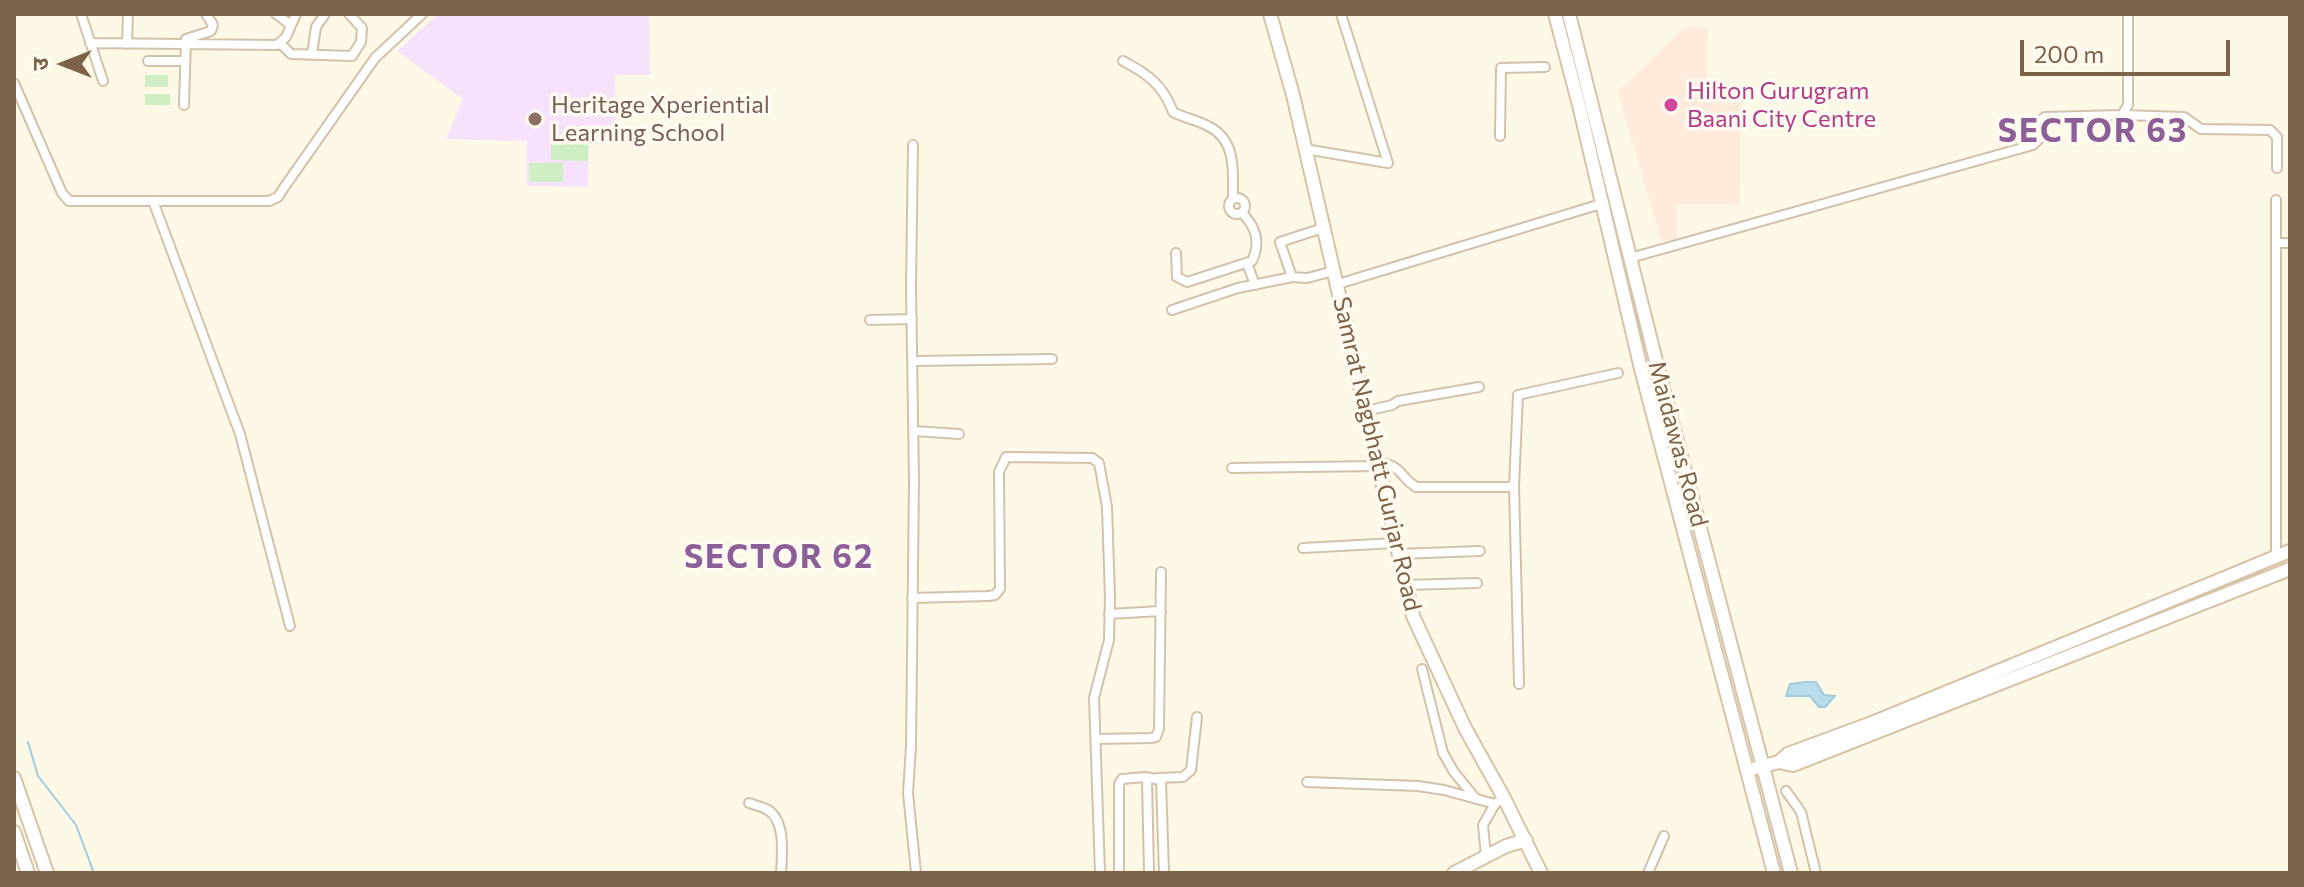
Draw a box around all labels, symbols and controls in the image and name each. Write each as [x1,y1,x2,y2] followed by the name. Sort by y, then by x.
[24,24,104,104] north arrow
[2024,24,2234,74] scale bar
[2034,39,2104,68] text: 200 m
[26,58,53,70] text: उ
[1687,77,1876,133] place label: Hilton Gurugram Baani City Centre
[551,91,770,147] place label: Heritage Xperiential Learning School
[1662,96,1680,114] marker: Hilton Gurugram Baani City Centre
[526,110,544,128] marker: Heritage Xperiential Learning School
[1998,112,2188,150] district label: SECTOR 63
[1327,294,1427,614] street label: Samrat Nagbhatt Gurjar Road
[1642,358,1714,530] street label: Maidawas Road
[684,538,874,576] district label: SECTOR 62

